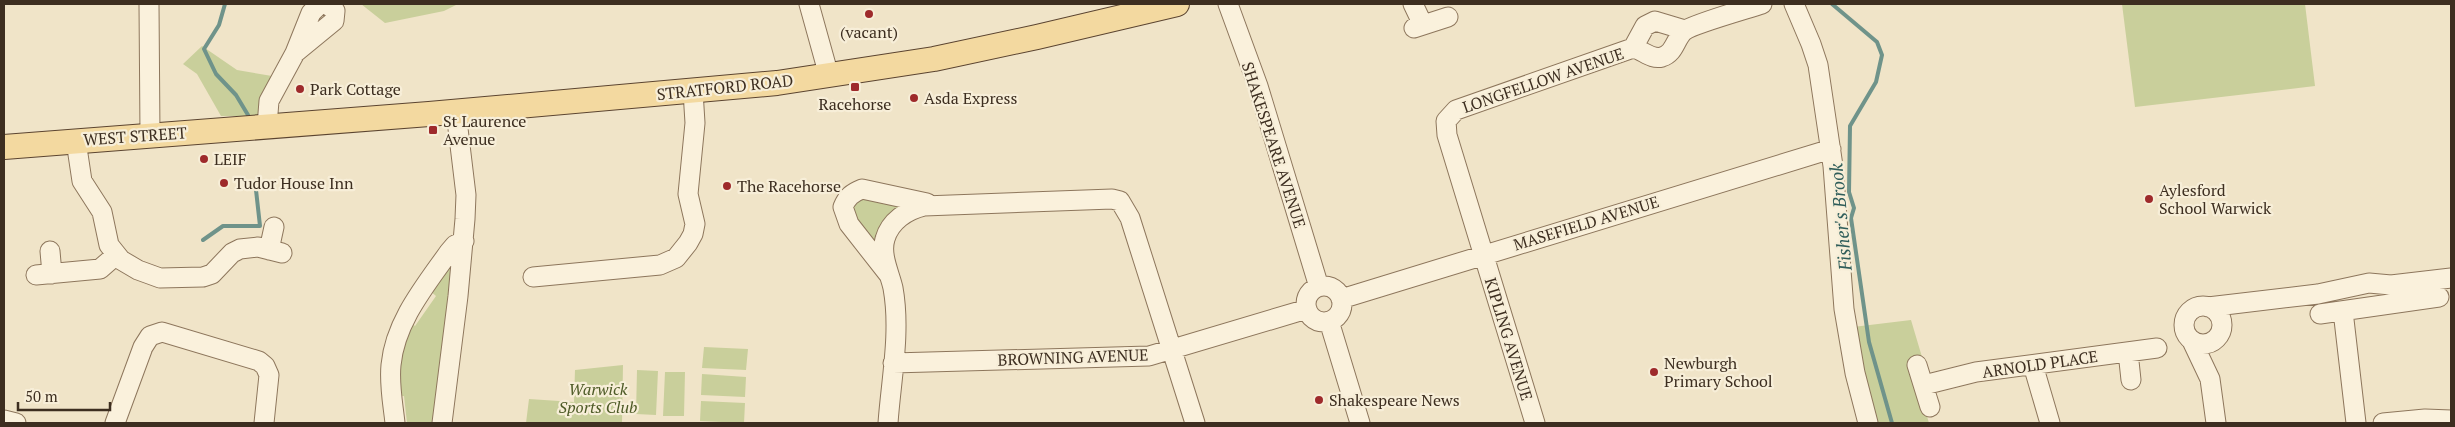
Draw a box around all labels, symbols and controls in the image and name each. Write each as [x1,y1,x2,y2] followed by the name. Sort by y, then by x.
[863,8,875,20] marker: (vacant)
[840,21,898,43] place label: (vacant)
[1459,42,1627,118] street label: LONGFELLOW AVENUE
[1237,59,1311,231] street label: SHAKESPEARE AVENUE
[656,69,794,105] street label: STRATFORD ROAD
[310,78,401,100] place label: Park Cottage
[849,81,861,93] marker: Racehorse
[294,83,306,95] marker: Park Cottage
[924,87,1017,109] place label: Asda Express
[908,92,920,104] marker: Asda Express
[819,93,891,115] place label: Racehorse
[443,110,526,150] place label: St Laurence Avenue
[82,121,188,151] street label: WEST STREET
[427,124,439,136] marker: St Laurence Avenue
[214,148,246,170] place label: LEIF
[198,153,210,165] marker: LEIF
[1823,162,1857,273] water label: Fisher's Brook
[234,172,354,194] place label: Tudor House Inn
[737,175,841,197] place label: The Racehorse
[218,177,230,189] marker: Tudor House Inn
[2159,179,2272,219] place label: Aylesford School Warwick
[721,180,733,192] marker: The Racehorse
[1510,190,1662,256] street label: MASEFIELD AVENUE
[2143,193,2155,205] marker: Aylesford School Warwick
[1480,275,1538,403] street label: KIPLING AVENUE
[997,343,1149,371] street label: BROWNING AVENUE
[1981,345,2099,383] street label: ARNOLD PLACE
[1664,352,1773,392] place label: Newburgh Primary School
[1648,366,1660,378] marker: Newburgh Primary School
[558,378,638,418] park label: Warwick Sports Club
[18,380,110,412] scale bar
[25,386,58,406] text: 50 m
[1329,389,1460,411] place label: Shakespeare News
[1313,394,1325,406] marker: Shakespeare News

